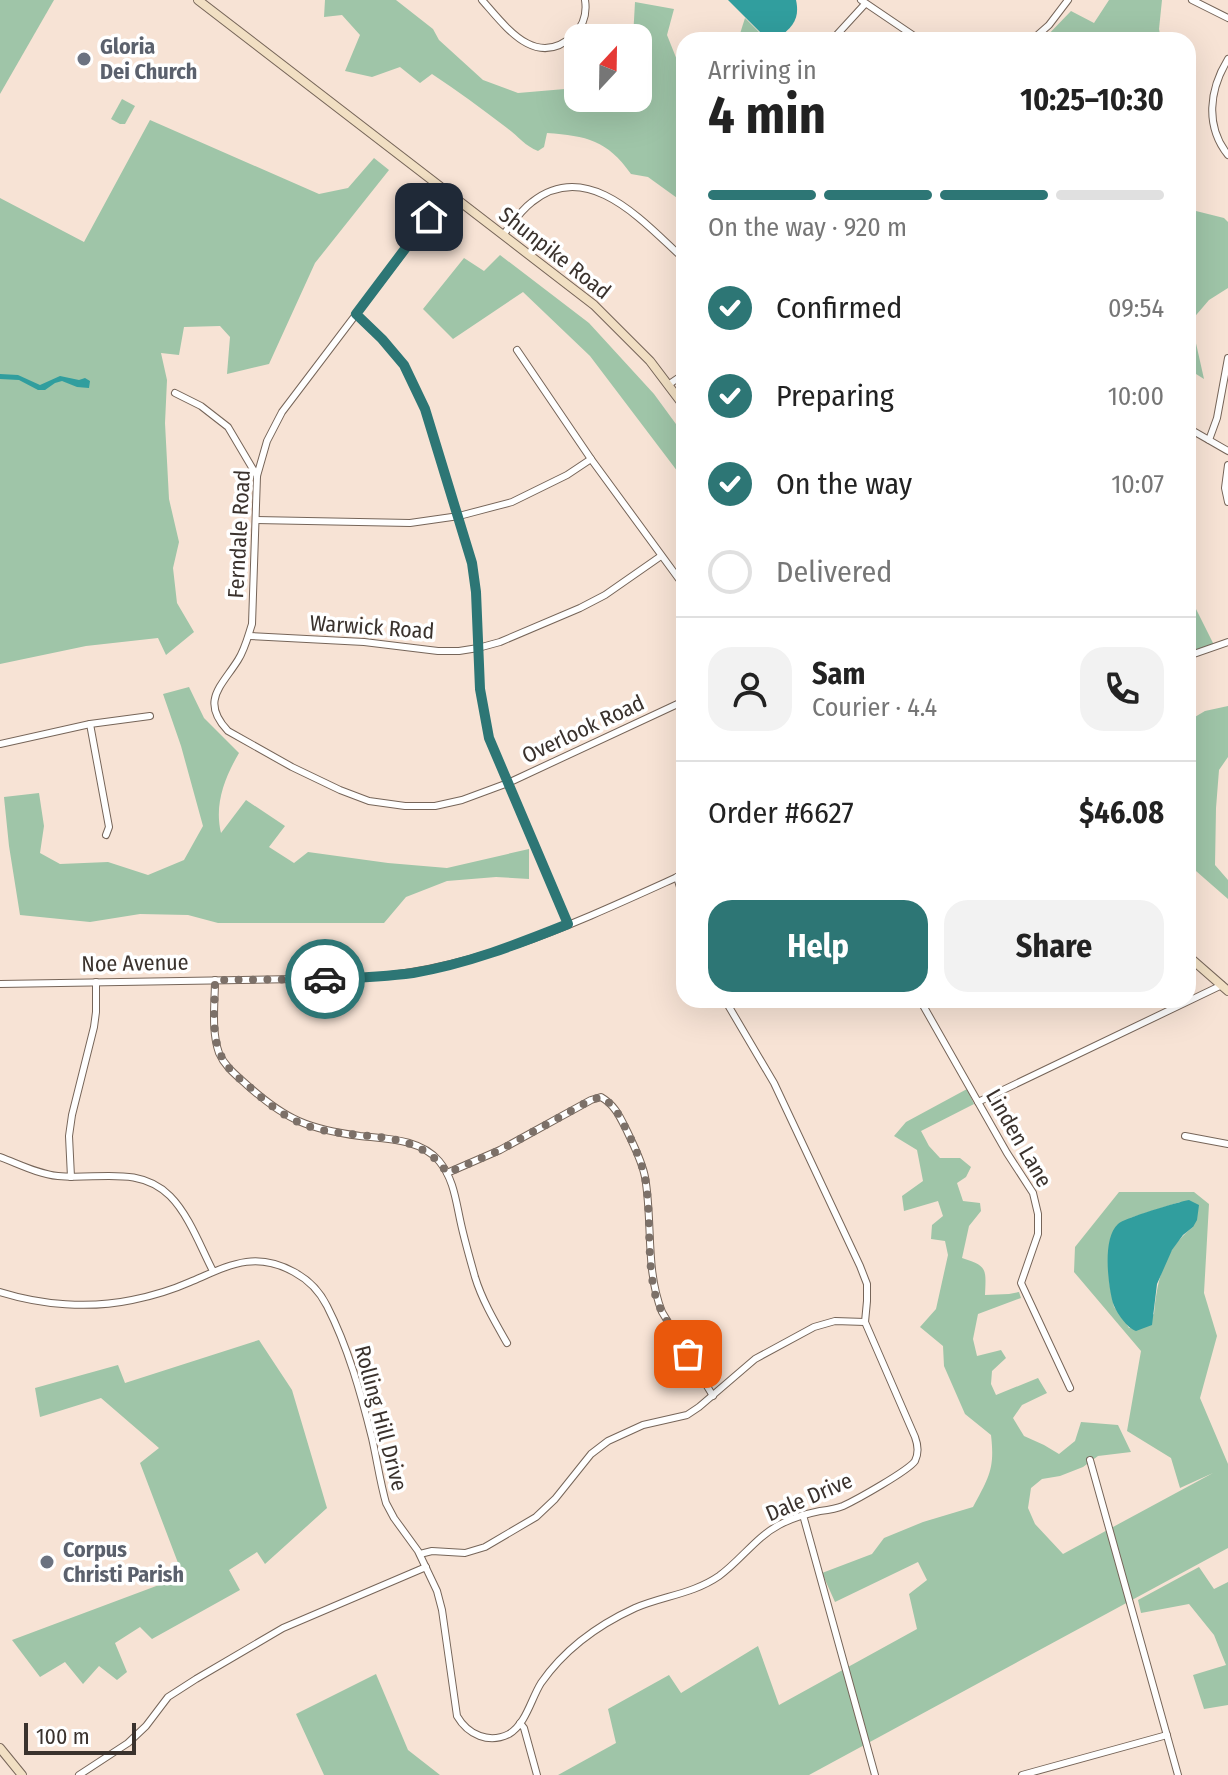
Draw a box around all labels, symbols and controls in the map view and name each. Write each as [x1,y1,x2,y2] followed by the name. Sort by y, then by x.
[564,24,652,112] north arrow
[564,24,652,112] map controls
[100,33,197,85] place label: Gloria Dei Church
[75,50,93,68] marker: Gloria Dei Church
[708,55,817,86] text: Arriving in
[1020,82,1164,118] text: 10:25–10:30
[708,84,826,147] text: 4 min
[395,183,463,251] pin
[407,195,451,239] icon: home
[494,201,616,305] street label: Shunpike Road
[708,212,907,243] text: On the way · 920 m
[708,286,752,330] icon: check
[776,290,902,326] text: Confirmed
[1108,293,1164,324] text: 09:54
[708,374,752,418] icon: check
[776,378,894,414] text: Preparing
[1108,381,1164,412] text: 10:00
[708,462,752,506] icon: check
[776,466,912,502] text: On the way
[222,469,256,599] street label: Ferndale Road
[1111,469,1164,500] text: 10:07
[776,554,892,590] text: Delivered
[309,609,435,645] street label: Warwick Road
[708,647,792,731] button: person
[1080,647,1164,731] button: phone
[812,656,865,692] text: Sam
[518,689,648,769] street label: Overlook Road
[812,692,937,723] text: Courier · 4.4
[708,795,854,831] text: Order #6627
[1079,795,1164,831] text: $46.08
[708,900,928,992] button: Help
[944,900,1164,992] button: Share
[285,939,365,1019] courier
[81,949,189,977] street label: Noe Avenue
[303,957,347,1001] icon: car
[980,1084,1058,1192] street label: Linden Lane
[654,1320,722,1388] pin
[666,1332,710,1376] icon: bag
[349,1342,413,1494] street label: Rolling Hill Drive
[762,1467,856,1527] street label: Dale Drive
[63,1536,184,1588] place label: Corpus Christi Parish
[38,1553,56,1571] marker: Corpus Christi Parish
[24,1719,136,1755] scale bar
[36,1723,90,1750] text: 100 m

